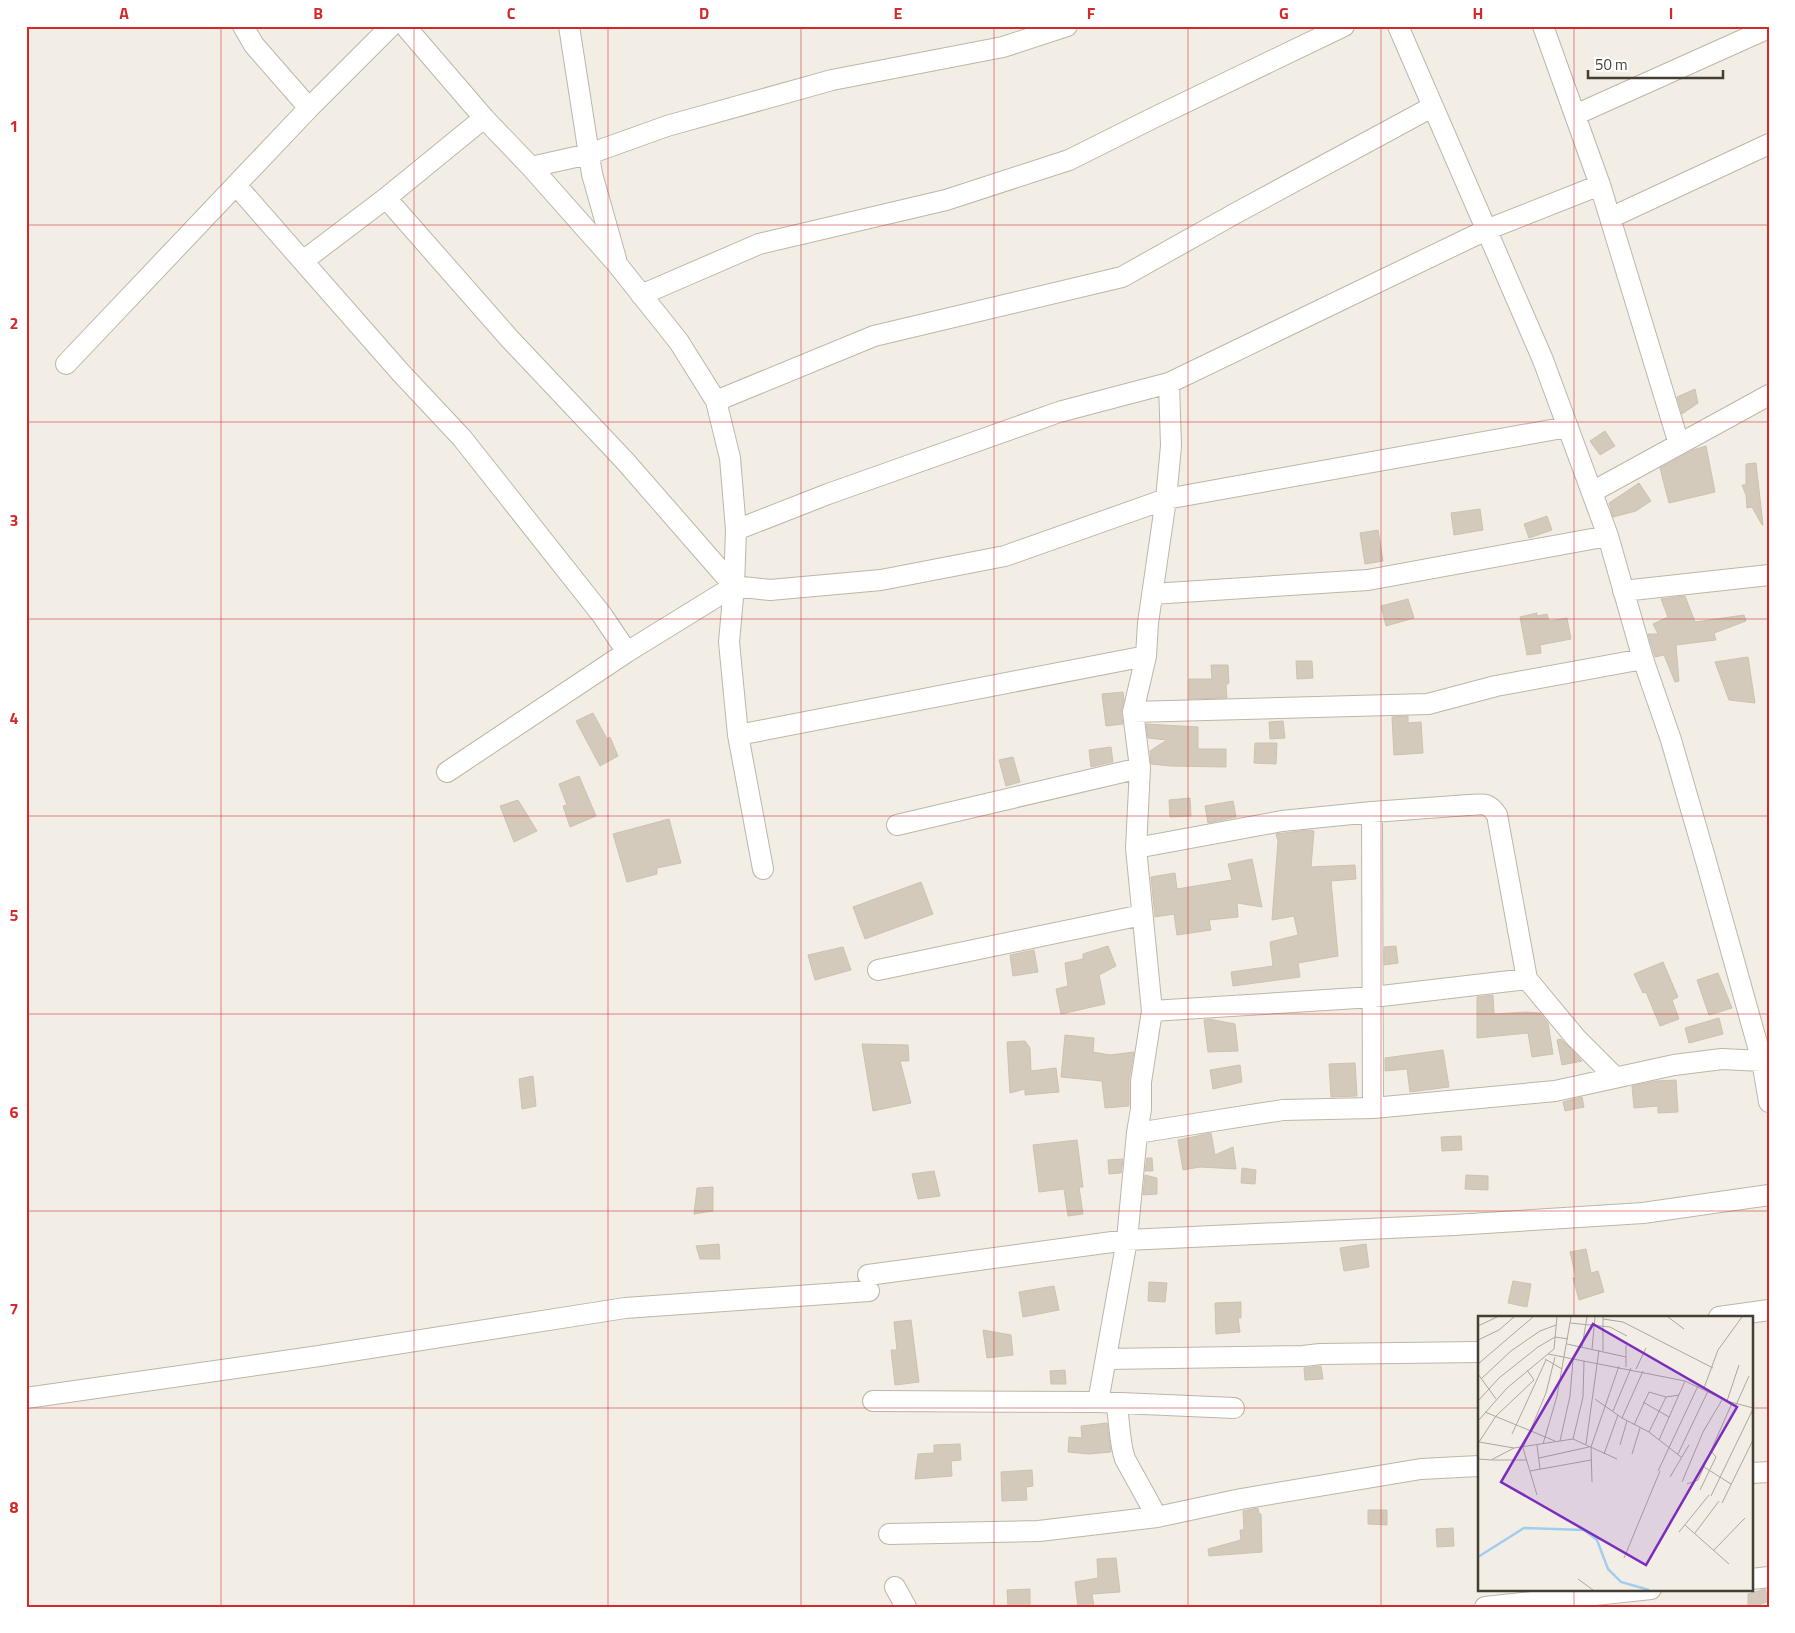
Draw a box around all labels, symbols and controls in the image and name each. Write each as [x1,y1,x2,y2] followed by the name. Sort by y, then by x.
[119,1,129,25] text: A
[313,1,323,25] text: B
[507,1,516,25] text: C
[699,1,709,25] text: D
[894,1,903,25] text: E
[1087,1,1096,25] text: F
[1279,1,1289,25] text: G
[1473,1,1483,25] text: H
[1669,1,1673,25] text: I
[1588,48,1722,80] scale bar
[1595,53,1628,76] text: 50 m
[10,114,18,138] text: 1
[10,311,18,335] text: 2
[10,508,18,532] text: 3
[10,706,19,730] text: 4
[10,903,19,927] text: 5
[10,1100,19,1124] text: 6
[10,1297,18,1321] text: 7
[1478,1316,1752,1590] inset map
[10,1495,19,1519] text: 8

